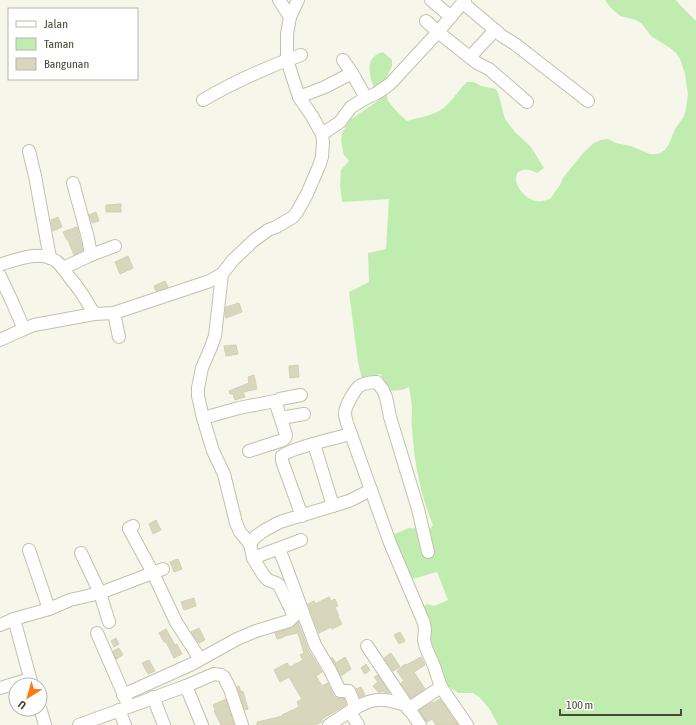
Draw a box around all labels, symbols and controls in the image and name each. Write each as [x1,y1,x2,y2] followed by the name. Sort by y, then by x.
[8,8,138,80] legend
[44,17,68,31] text: Jalan
[44,37,74,51] text: Taman
[44,57,89,71] text: Bangunan
[8,677,48,717] north arrow
[560,691,681,717] scale bar
[16,698,28,712] text: U
[566,698,593,712] text: 100 m

